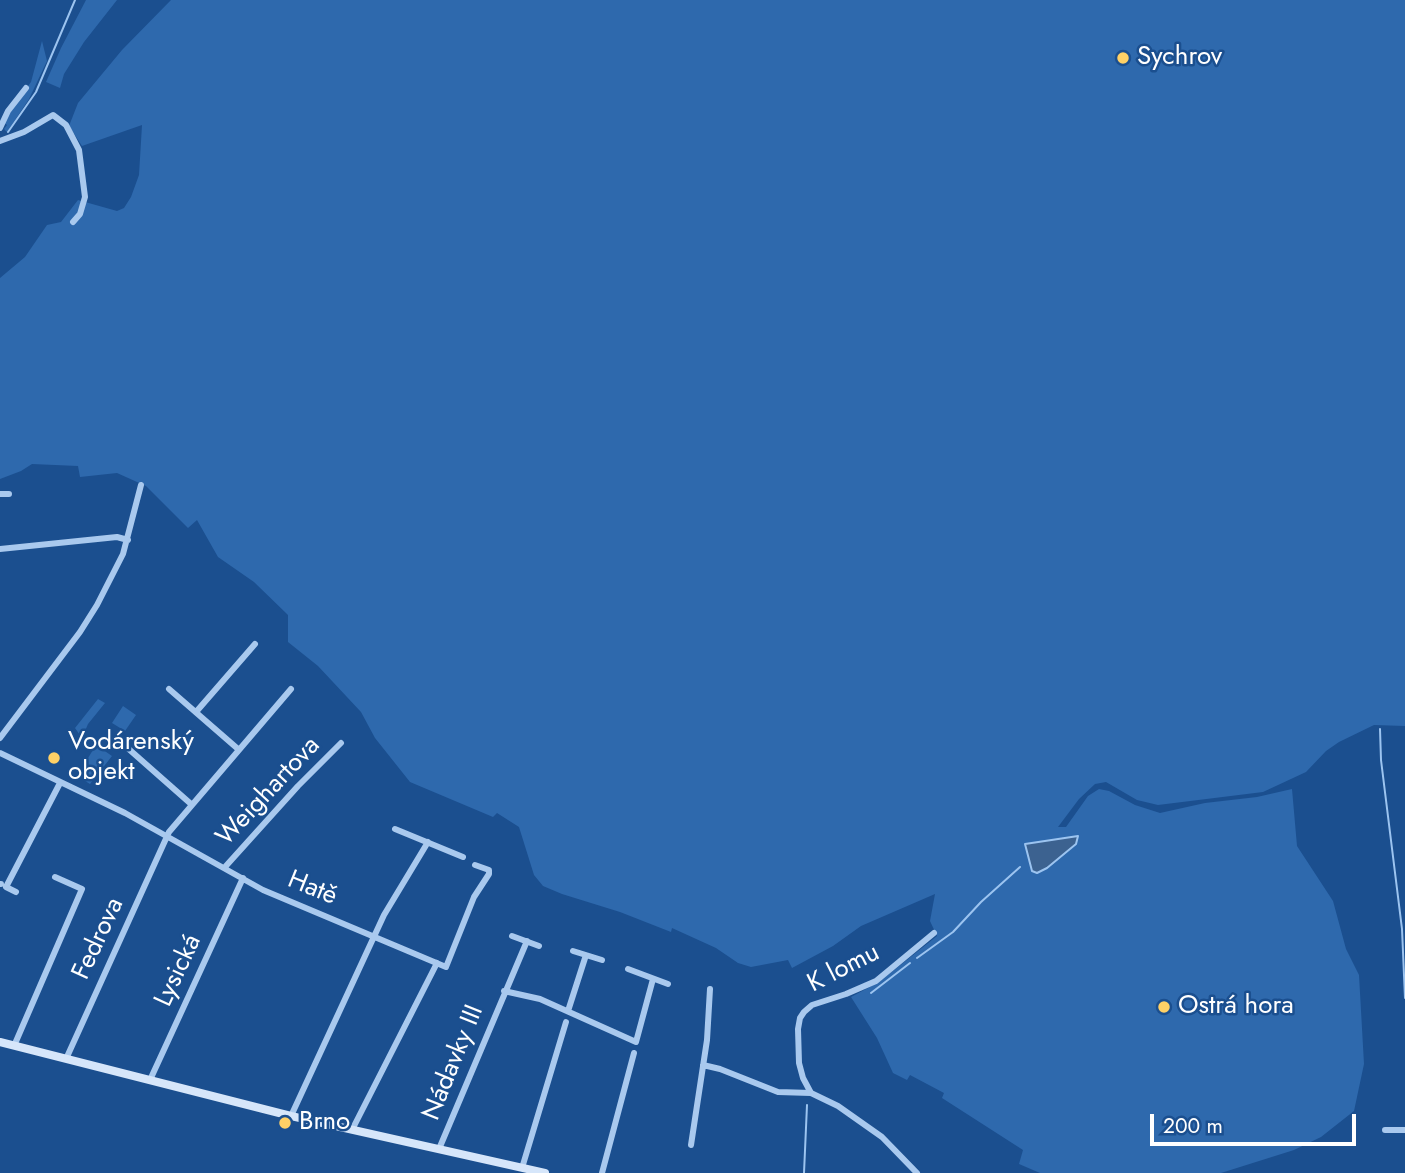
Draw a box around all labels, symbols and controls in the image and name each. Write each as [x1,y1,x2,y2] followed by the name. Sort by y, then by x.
[1137,42,1222,74] place label: Sychrov
[1115,50,1131,66] marker: Sychrov
[68,727,194,788] place label: Vodárenský objekt
[211,731,327,853] street label: Weighartova
[46,750,62,766] marker: Vodárenský objekt
[283,865,341,913] street label: Hatě
[67,893,131,985] street label: Fedrova
[149,930,209,1012] street label: Lysická
[803,938,885,1000] street label: K lomu
[1178,991,1294,1023] place label: Ostrá hora
[1156,999,1172,1015] marker: Ostrá hora
[417,1001,491,1125] street label: Nádavky III
[1153,1100,1360,1144] scale bar
[299,1107,350,1139] place label: Brno
[1163,1111,1223,1141] text: 200 m
[277,1115,293,1131] marker: Brno

